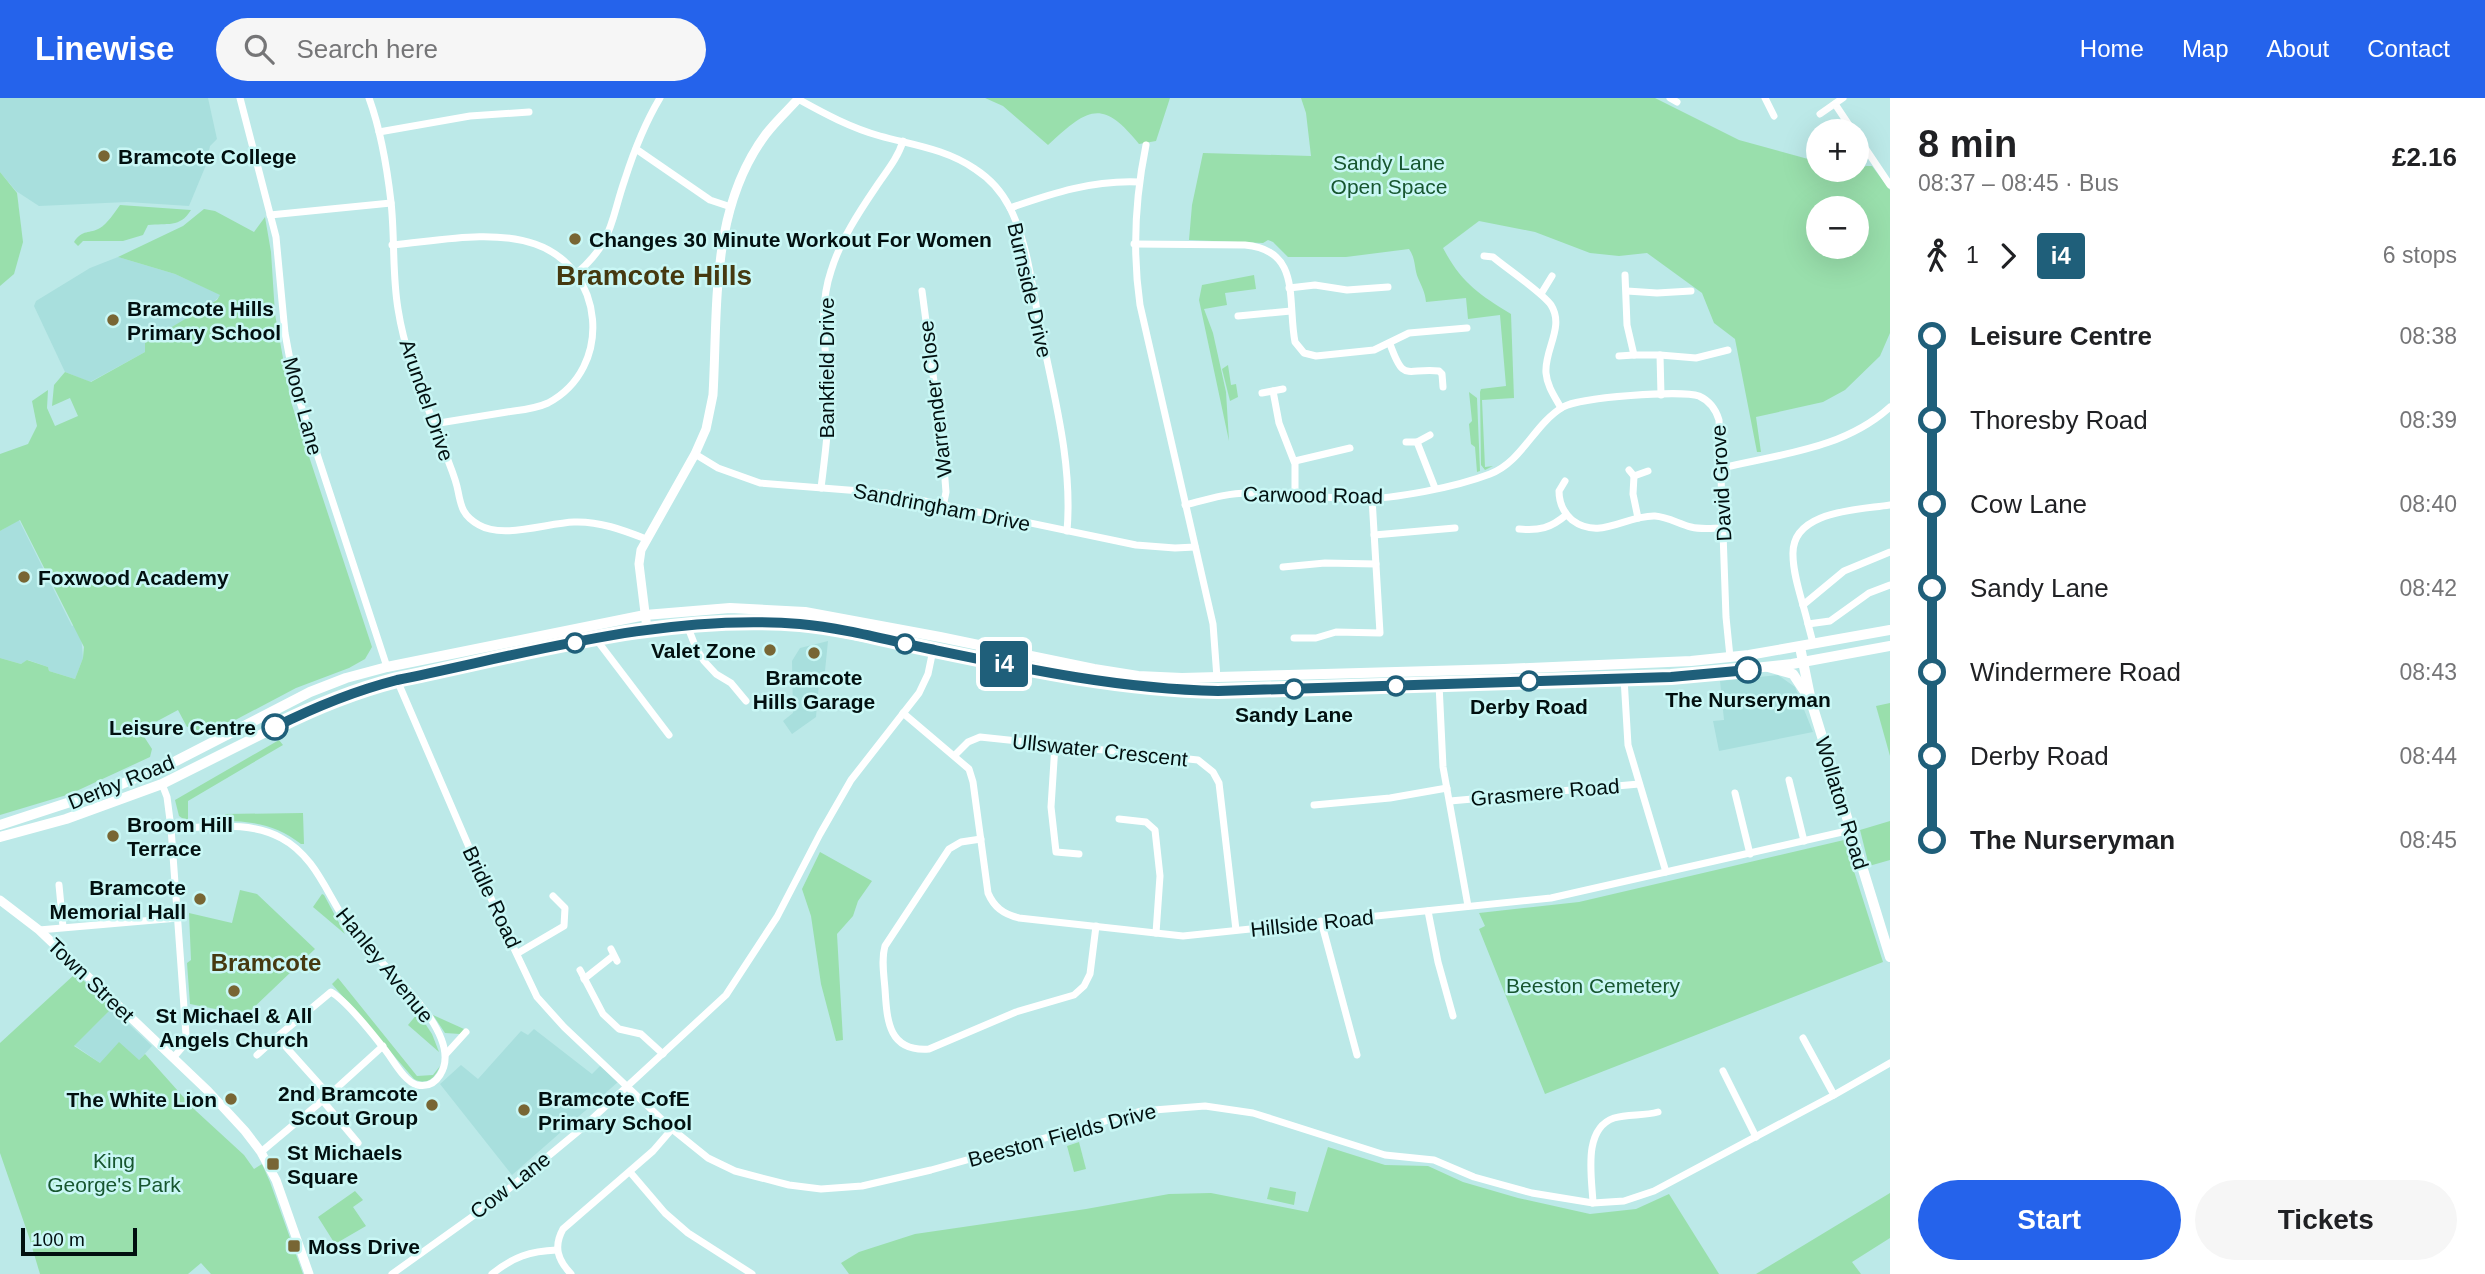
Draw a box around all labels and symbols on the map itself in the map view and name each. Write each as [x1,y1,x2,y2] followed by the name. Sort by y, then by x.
[118,145,297,168] place label: Bramcote College
[96,148,112,164] marker: Bramcote College
[1331,151,1447,198] park label: Sandy Lane Open Space
[1003,220,1057,360] street label: Burnside Drive
[589,228,992,251] place label: Changes 30 Minute Workout For Women
[567,231,583,247] marker: Changes 30 Minute Workout For Women
[556,260,752,291] district label: Bramcote Hills
[127,297,281,344] place label: Bramcote Hills Primary School
[815,297,838,439] street label: Bankfield Drive
[105,312,121,328] marker: Bramcote Hills Primary School
[914,319,956,479] street label: Warrender Close
[395,336,459,464] street label: Arundel Drive
[279,355,327,457] street label: Moor Lane
[1706,424,1736,542] street label: David Grove
[852,479,1032,535] street label: Sandringham Drive
[1243,482,1383,508] street label: Carwood Road
[38,566,229,589] place label: Foxwood Academy
[16,569,32,585] marker: Foxwood Academy
[565,633,585,653] unlabelled marker
[895,634,915,654] unlabelled marker
[651,639,756,662] place label: Valet Zone
[972,641,1036,687] line badge: i4
[762,642,778,658] marker: Valet Zone
[806,645,822,661] marker: Bramcote Hills Garage
[1735,657,1761,683] marker: The Nurseryman
[753,666,875,713] place label: Bramcote Hills Garage
[1519,671,1539,691] marker: Derby Road
[1386,676,1406,696] unlabelled marker
[1284,679,1304,699] marker: Sandy Lane
[1665,688,1831,711] place label: The Nurseryman
[1470,695,1588,718] place label: Derby Road
[1235,703,1353,726] place label: Sandy Lane
[262,714,288,740] marker: Leisure Centre
[109,716,256,739] place label: Leisure Centre
[1011,729,1189,771] street label: Ullswater Crescent
[1811,734,1873,872] street label: Wollaton Road
[65,750,177,814] street label: Derby Road
[1470,774,1620,810] street label: Grasmere Road
[127,813,233,860] place label: Broom Hill Terrace
[105,828,121,844] marker: Broom Hill Terrace
[458,842,526,952] street label: Bridle Road
[49,876,186,923] place label: Bramcote Memorial Hall
[192,891,208,907] marker: Bramcote Memorial Hall
[332,903,438,1027] street label: Hanley Avenue
[1249,905,1375,941] street label: Hillside Road
[43,933,139,1027] street label: Town Street
[211,949,321,976] district label: Bramcote
[1506,974,1680,997] park label: Beeston Cemetery
[226,983,242,999] marker: St Michael & All Angels Church
[156,1004,312,1051] place label: St Michael & All Angels Church
[278,1082,418,1129] place label: 2nd Bramcote Scout Group
[538,1087,692,1134] place label: Bramcote CofE Primary School
[67,1088,217,1111] place label: The White Lion
[223,1091,239,1107] marker: The White Lion
[424,1097,440,1113] marker: 2nd Bramcote Scout Group
[965,1099,1159,1171] street label: Beeston Fields Drive
[516,1102,532,1118] marker: Bramcote CofE Primary School
[287,1141,403,1188] place label: St Michaels Square
[466,1147,554,1223] street label: Cow Lane
[47,1149,181,1196] park label: King George's Park
[265,1156,281,1172] marker: St Michaels Square
[21,1225,136,1257] scale bar
[308,1235,420,1258] place label: Moss Drive
[286,1238,302,1254] marker: Moss Drive

